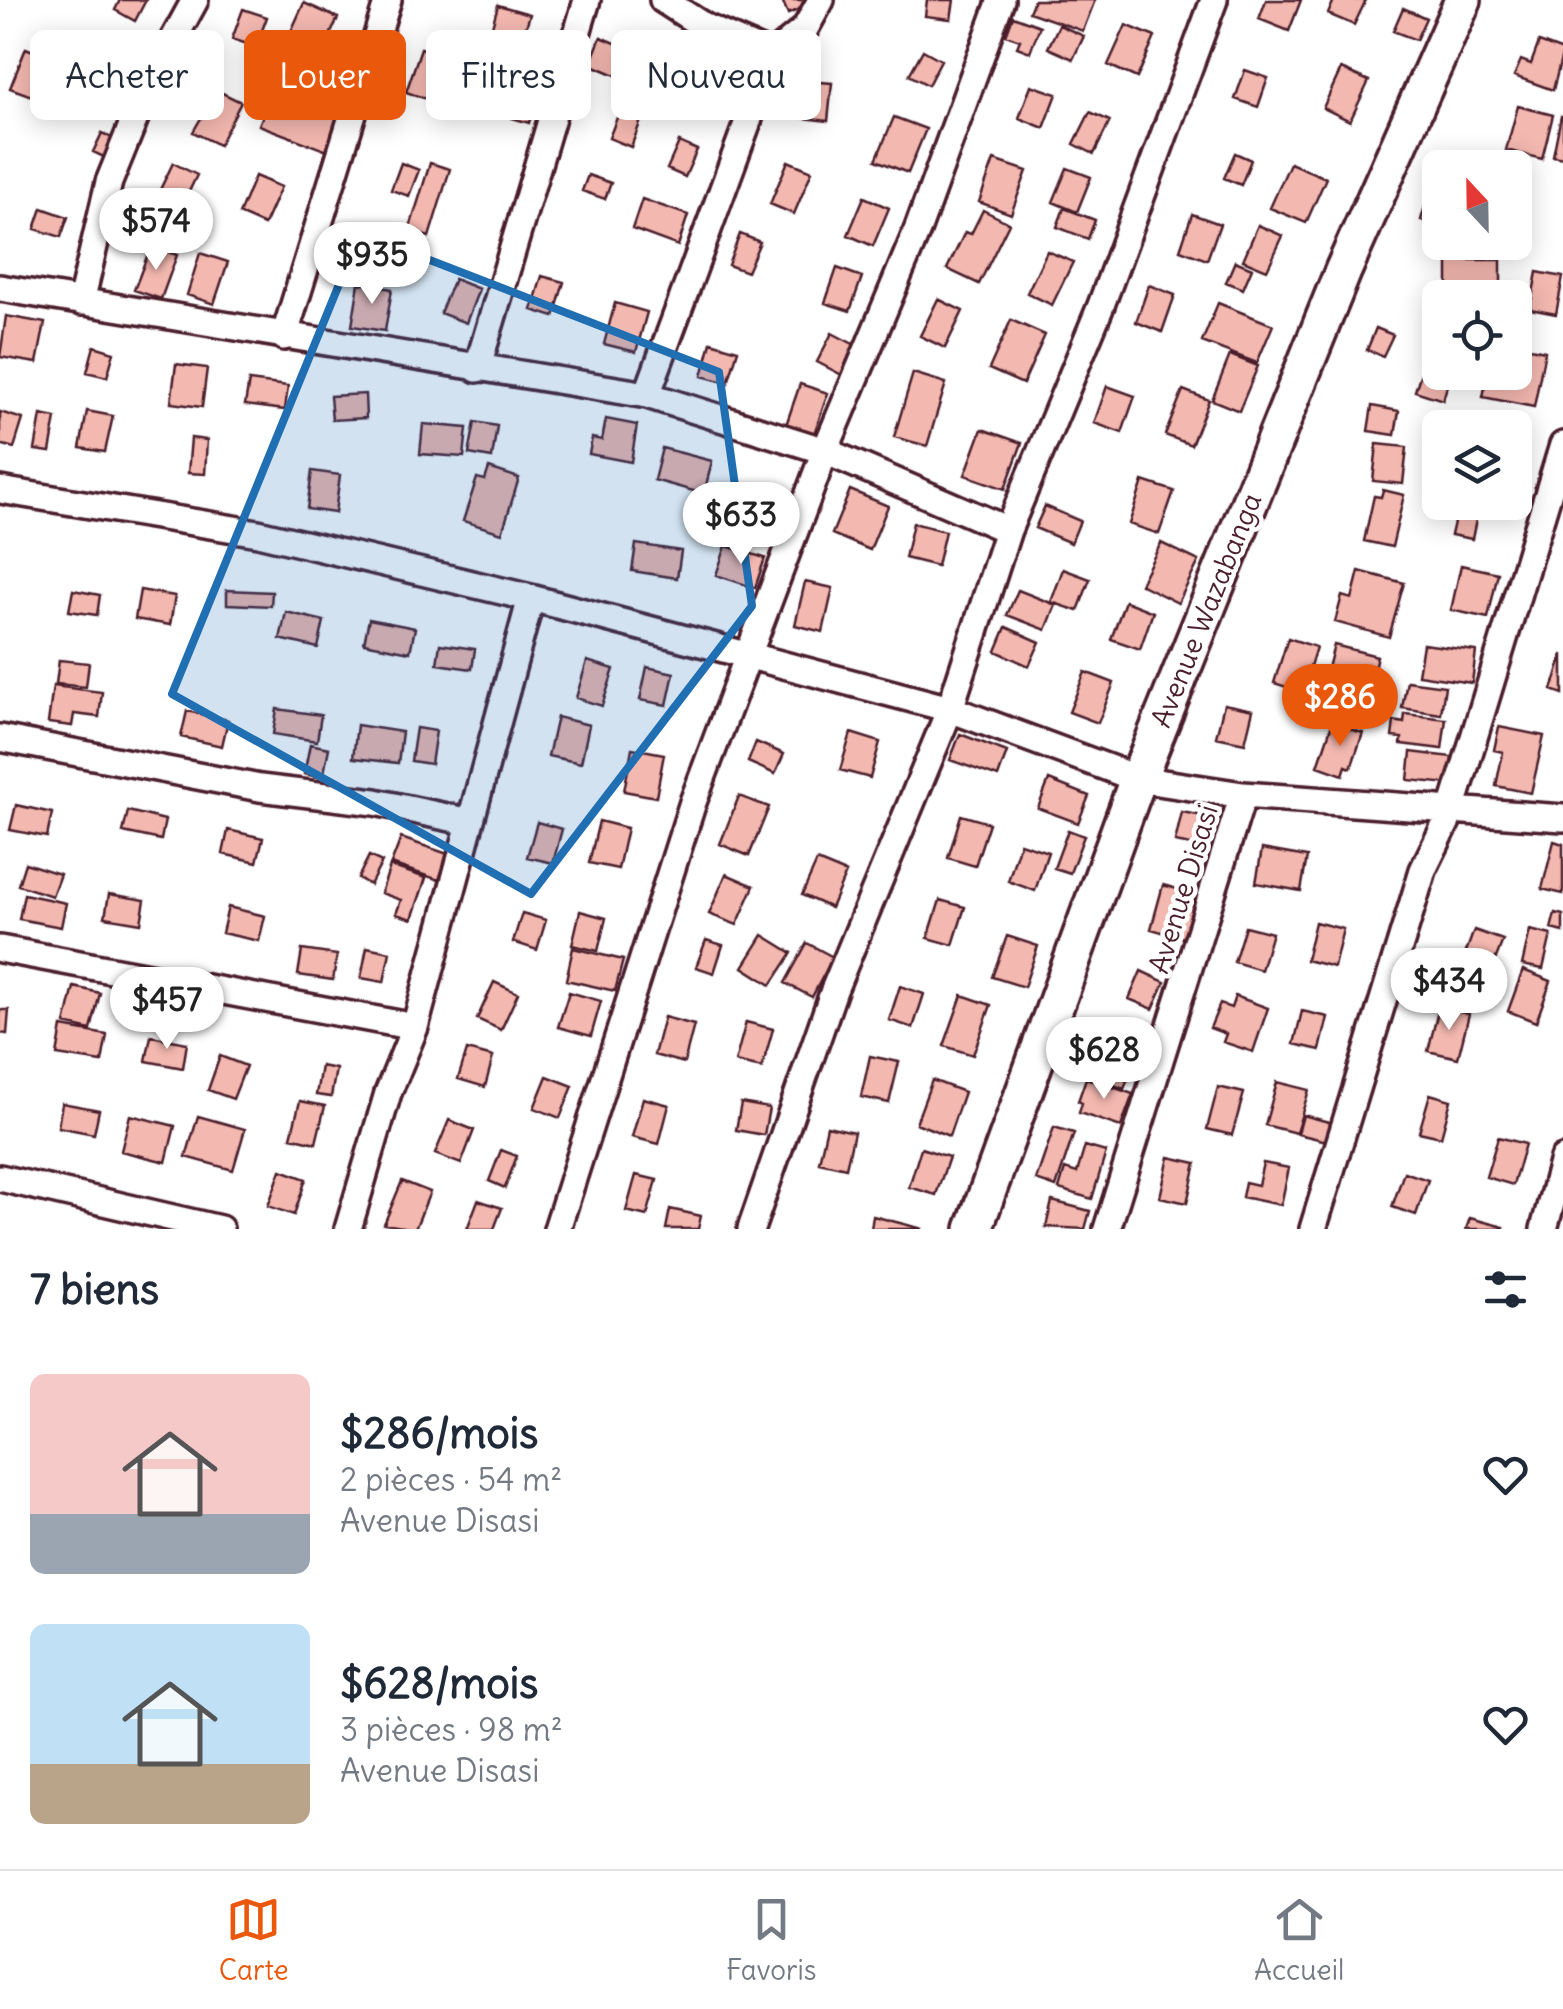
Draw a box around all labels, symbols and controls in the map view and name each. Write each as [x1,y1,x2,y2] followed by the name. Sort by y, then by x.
[30,30,224,120] chip: Acheter
[244,30,406,120] chip: Louer
[426,30,591,120] chip: Filtres
[611,30,821,120] chip: Nouveau
[1422,150,1532,260] north arrow
[1422,150,1532,520] map controls
[97,188,215,273] pin: $574
[121,200,191,241] text: $574
[313,222,431,307] pin: $935
[336,234,408,275] text: $935
[1422,280,1532,390] button: locate
[1422,410,1532,520] button: layers
[682,482,800,567] pin: $633
[1143,488,1269,732] street label: Avenue Wazabanga
[705,494,777,535] text: $633
[1281,664,1399,749] pin: $286
[1304,676,1376,717] text: $286
[1140,800,1226,978] street label: Avenue Disasi
[1390,948,1508,1033] pin: $434
[1413,960,1485,1001] text: $434
[108,967,226,1052] pin: $457
[132,979,202,1020] text: $457
[1045,1017,1163,1102] pin: $628
[1068,1029,1140,1070] text: $628
[1478,1262,1533,1317] icon: filters
[30,1263,159,1315] text: 7 biens
[340,1407,538,1459] text: $286/mois
[110,1414,230,1534] icon: home
[1478,1447,1533,1502] icon: heart
[340,1459,562,1500] text: 2 pièces · 54 m²
[340,1500,539,1541] text: Avenue Disasi
[340,1657,538,1709] text: $628/mois
[110,1664,230,1784] icon: home
[1478,1697,1533,1752] icon: heart
[340,1709,563,1750] text: 3 pièces · 98 m²
[340,1750,539,1791] text: Avenue Disasi
[219,1892,289,1988] tab: Carte
[726,1892,817,1988] tab: Favoris
[1254,1892,1344,1988] tab: Accueil

